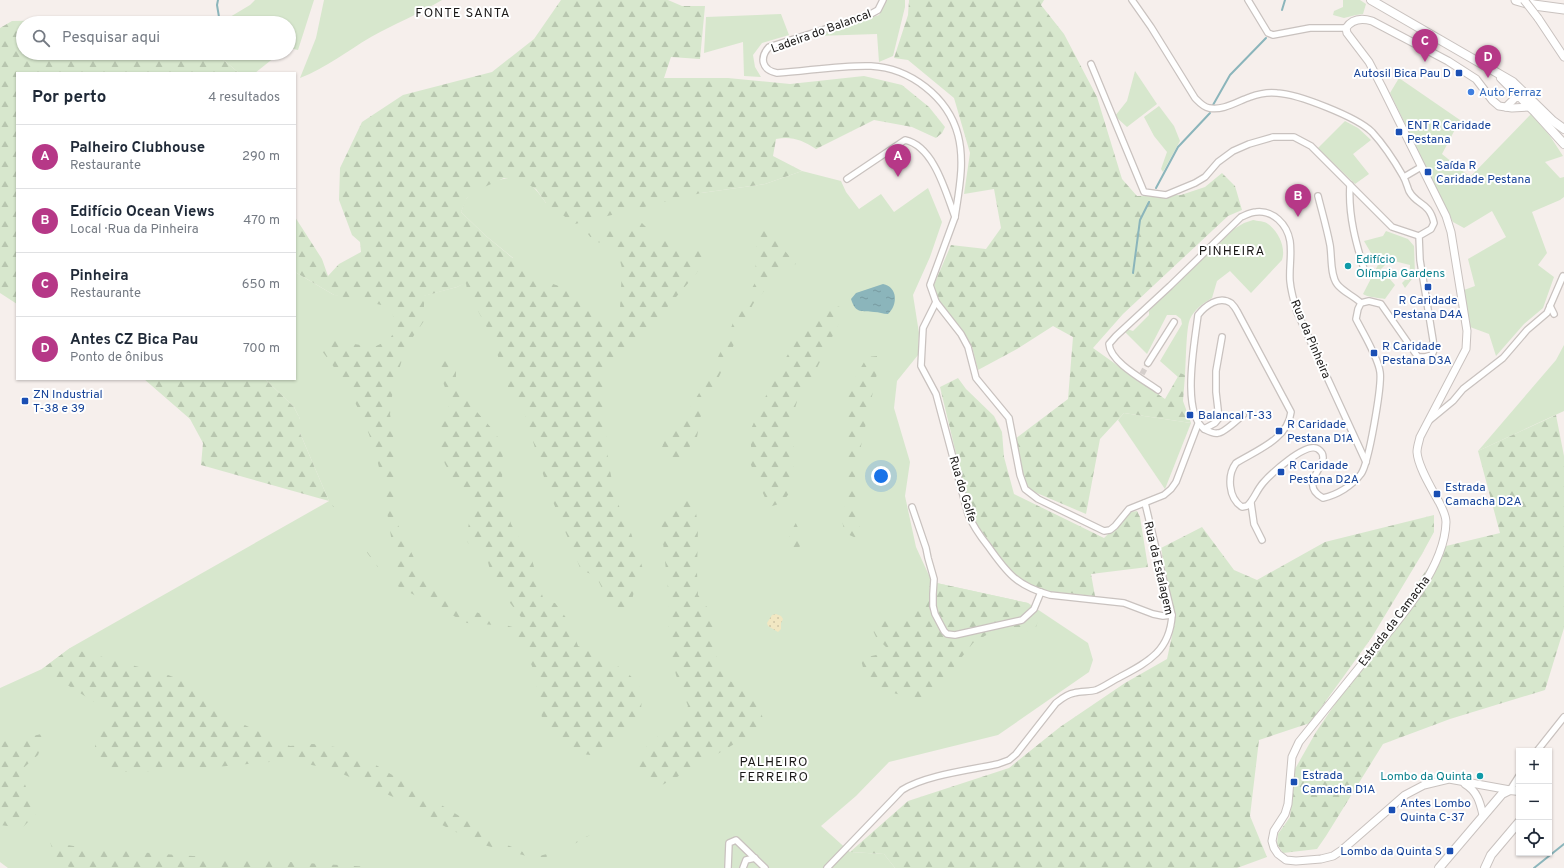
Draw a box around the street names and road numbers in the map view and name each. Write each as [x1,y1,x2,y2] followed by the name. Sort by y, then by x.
[769,6,874,57] street label: Ladeira do Balancal
[1286,298,1334,381] street label: Rua da Pinheira
[944,454,980,524] street label: Rua do Golfe
[1139,520,1177,617] street label: Rua da Estalagem
[1356,573,1434,670] street label: Estrada da Camacha

